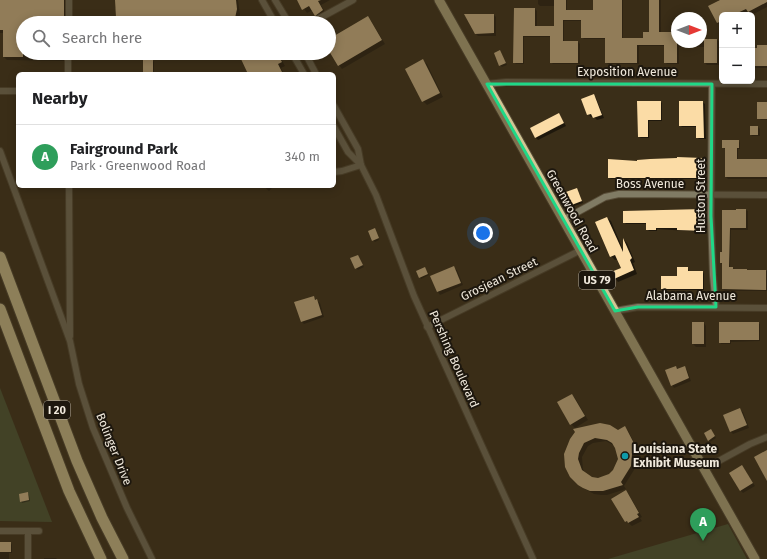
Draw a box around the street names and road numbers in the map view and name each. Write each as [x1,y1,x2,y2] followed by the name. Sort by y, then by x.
[577,65,677,79] street label: Exposition Avenue
[694,158,708,233] street label: Huston Street
[543,167,601,255] street label: Greenwood Road
[616,177,684,191] street label: Boss Avenue
[458,254,540,304] street label: Grosjean Street
[579,271,615,289] road number: US 79
[646,289,736,303] street label: Alabama Avenue
[426,308,482,410] street label: Pershing Boulevard
[44,401,70,419] road number: I 20
[93,411,135,487] street label: Bolinger Drive

